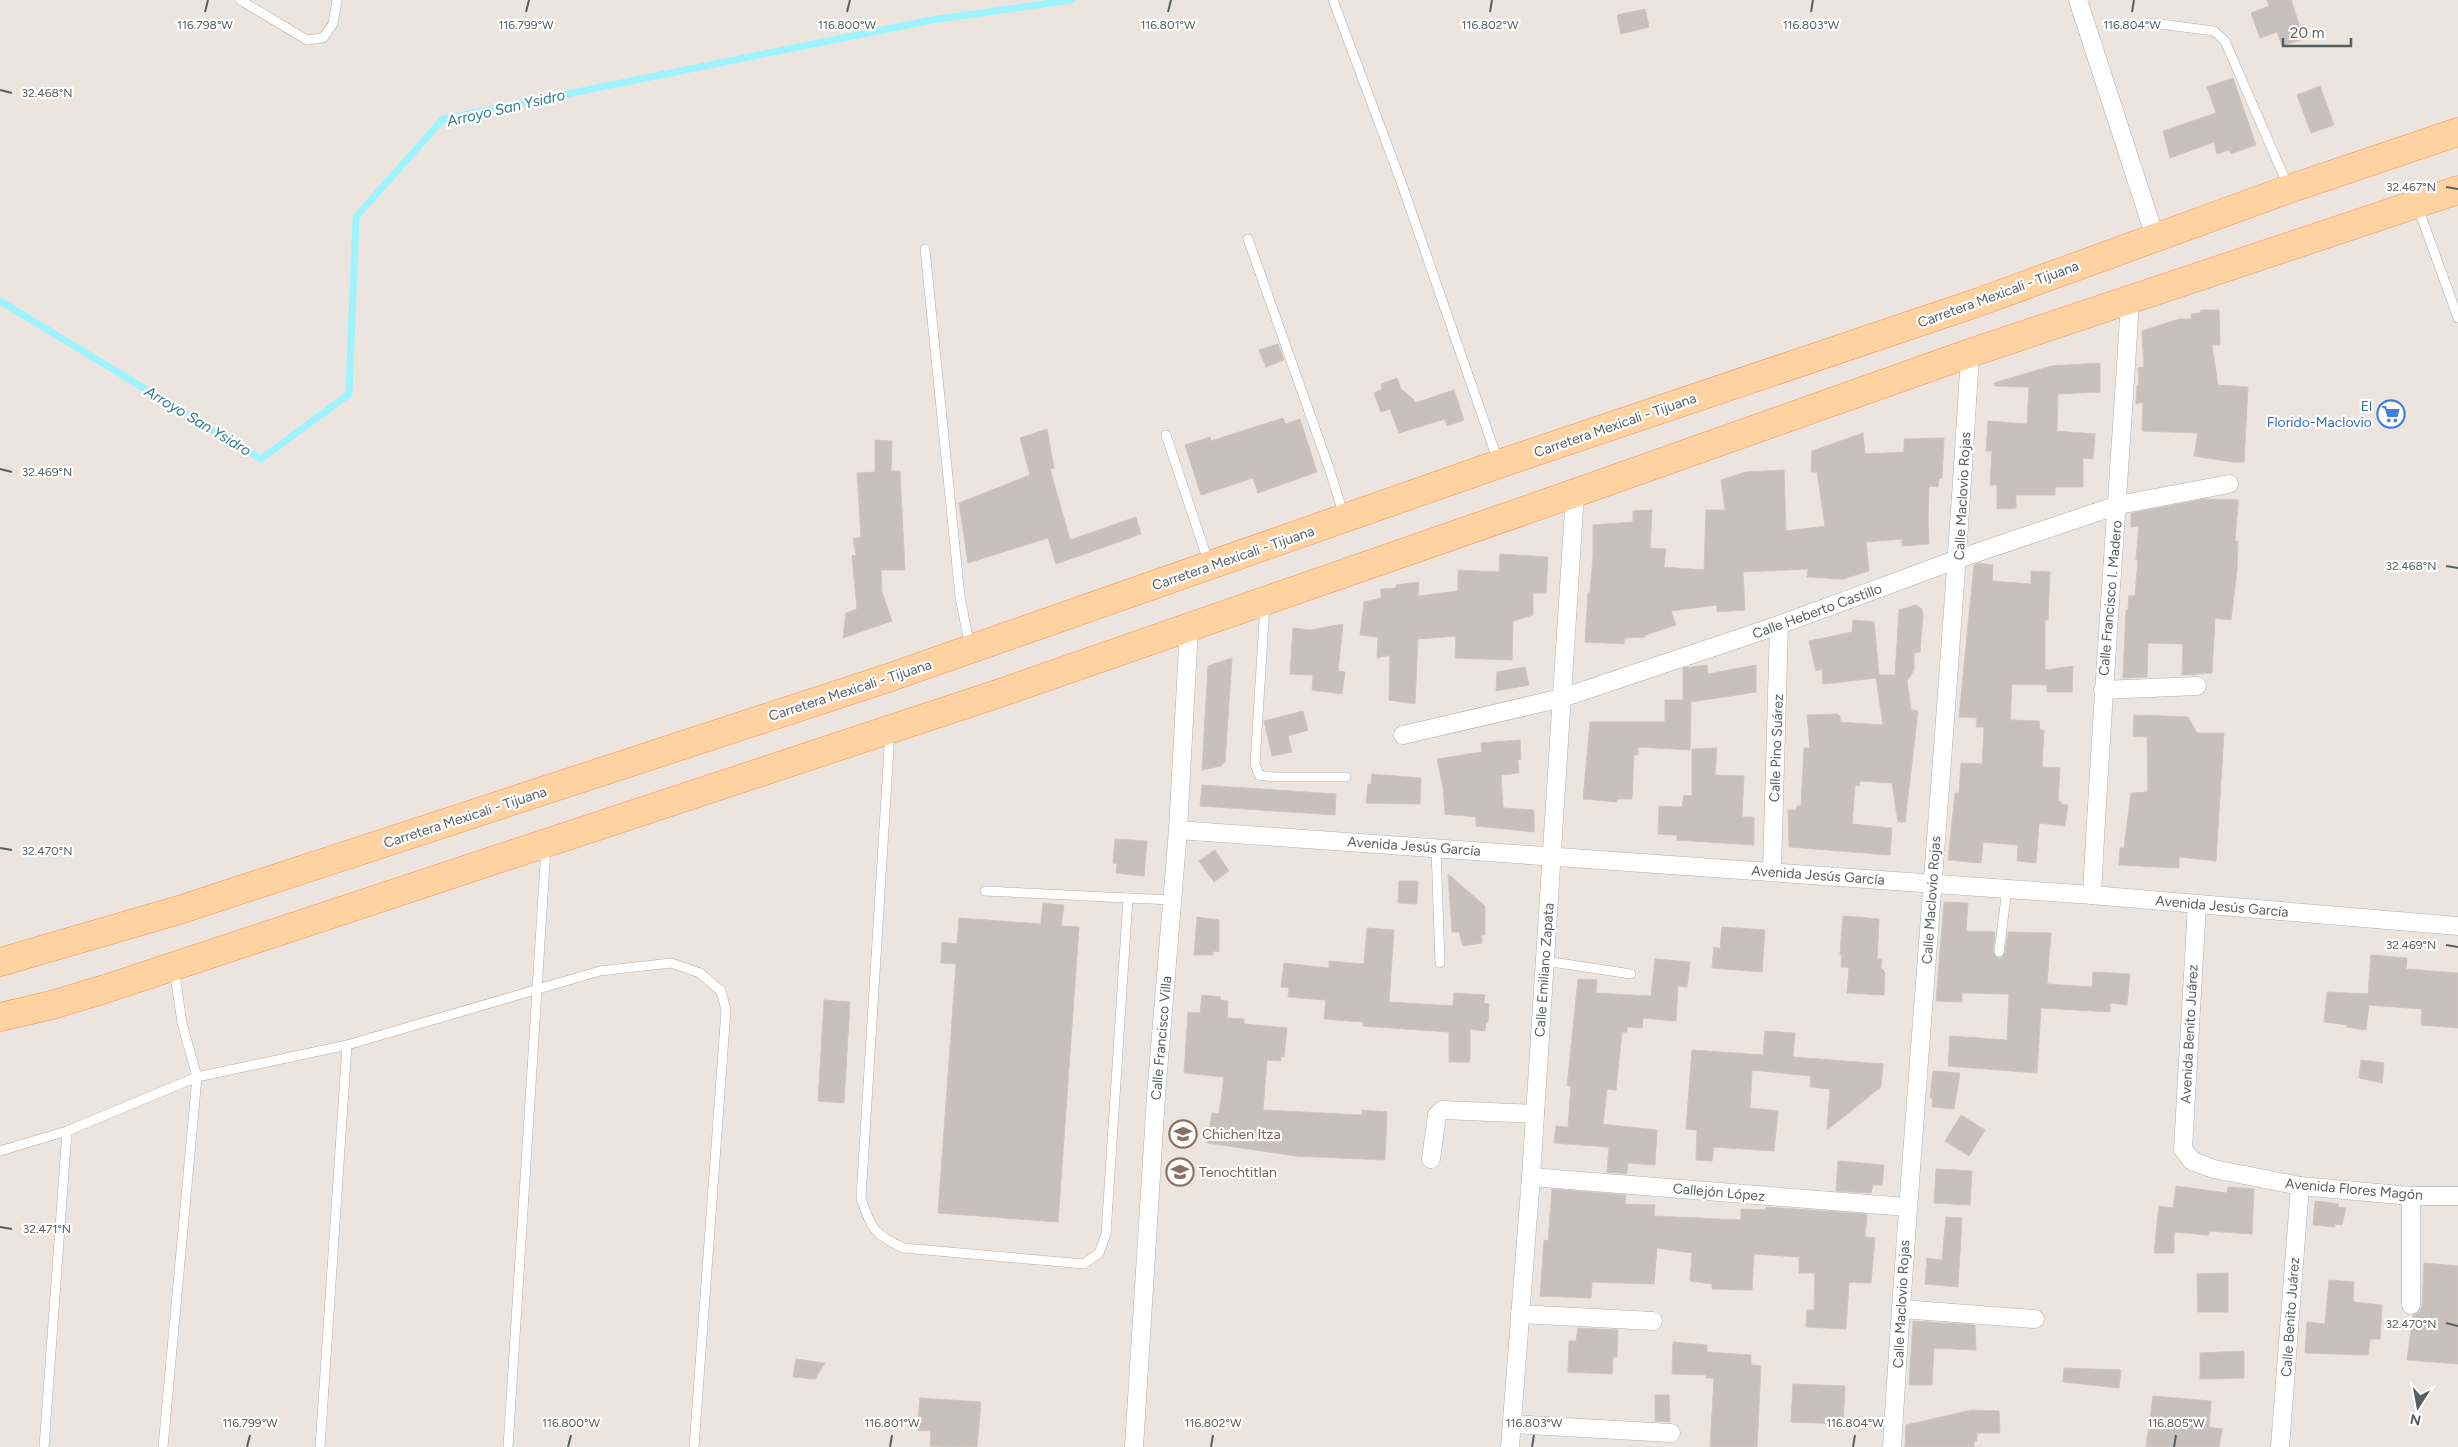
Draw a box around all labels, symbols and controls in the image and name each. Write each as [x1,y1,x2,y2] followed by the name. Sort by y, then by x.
[2283,15,2350,47] scale bar
[177,18,233,32] text: 116.798°W
[498,18,554,32] text: 116.799°W
[818,18,876,32] text: 116.800°W
[1140,18,1196,32] text: 116.801°W
[1462,18,1519,32] text: 116.802°W
[1783,18,1840,32] text: 116.803°W
[2103,18,2161,32] text: 116.804°W
[2290,24,2324,42] text: 20 m
[21,86,73,100] text: 32.468°N
[444,86,567,131] water label: Arroyo San Ysidro
[2386,180,2436,194] text: 32.467°N
[1915,257,2081,332] street label: Carretera Mexicali - Tijuana
[141,382,255,460] water label: Arroyo San Ysidro
[1532,390,1698,461] street label: Carretera Mexicali - Tijuana
[2267,398,2372,431] place label: El Florido-Maclovio
[2376,399,2406,429] supermarket icon: El Florido-Maclovio
[1951,431,1974,561] street label: Calle Maclovio Rojas
[22,465,72,479] text: 32.469°N
[2095,520,2126,676] street label: Calle Francisco I. Madero
[1150,523,1316,594] street label: Carretera Mexicali - Tijuana
[2385,559,2437,573] text: 32.468°N
[1750,580,1884,643] street label: Calle Heberto Castillo
[767,656,934,725] street label: Carretera Mexicali - Tijuana
[1766,694,1787,802] street label: Calle Pino Suárez
[382,783,549,852] street label: Carretera Mexicali - Tijuana
[1347,833,1481,860] street label: Avenida Jesús García
[1919,835,1944,965] street label: Calle Maclovio Rojas
[21,844,73,858] text: 32.470°N
[1751,862,1885,889] street label: Avenida Jesús García
[2155,892,2289,921] street label: Avenida Jesús García
[1531,902,1558,1038] street label: Calle Emiliano Zapata
[2386,938,2436,952] text: 32.469°N
[2177,964,2202,1104] street label: Avenida Benito Juárez
[1148,975,1175,1101] street label: Calle Francisco Villa
[1168,1119,1198,1149] school or university icon: Chichen Itza
[1202,1126,1281,1143] place label: Chichen Itza
[1165,1157,1195,1187] school or university icon: Tenochtitlan
[1199,1164,1277,1181] place label: Tenochtitlan
[2284,1175,2424,1204] street label: Avenida Flores Magón
[1672,1180,1766,1205] street label: Callejón López
[23,1222,71,1236] text: 32.471°N
[1890,1239,1913,1369] street label: Calle Maclovio Rojas
[2278,1256,2303,1377] street label: Calle Benito Juárez
[2385,1317,2437,1331] text: 32.470°N
[2393,1382,2443,1432] north arrow
[2409,1410,2423,1429] text: N
[222,1416,278,1430] text: 116.799°W
[542,1416,600,1430] text: 116.800°W
[864,1416,920,1430] text: 116.801°W
[1185,1416,1242,1430] text: 116.802°W
[1506,1416,1563,1430] text: 116.803°W
[1826,1416,1884,1430] text: 116.804°W
[2147,1416,2205,1430] text: 116.805°W

